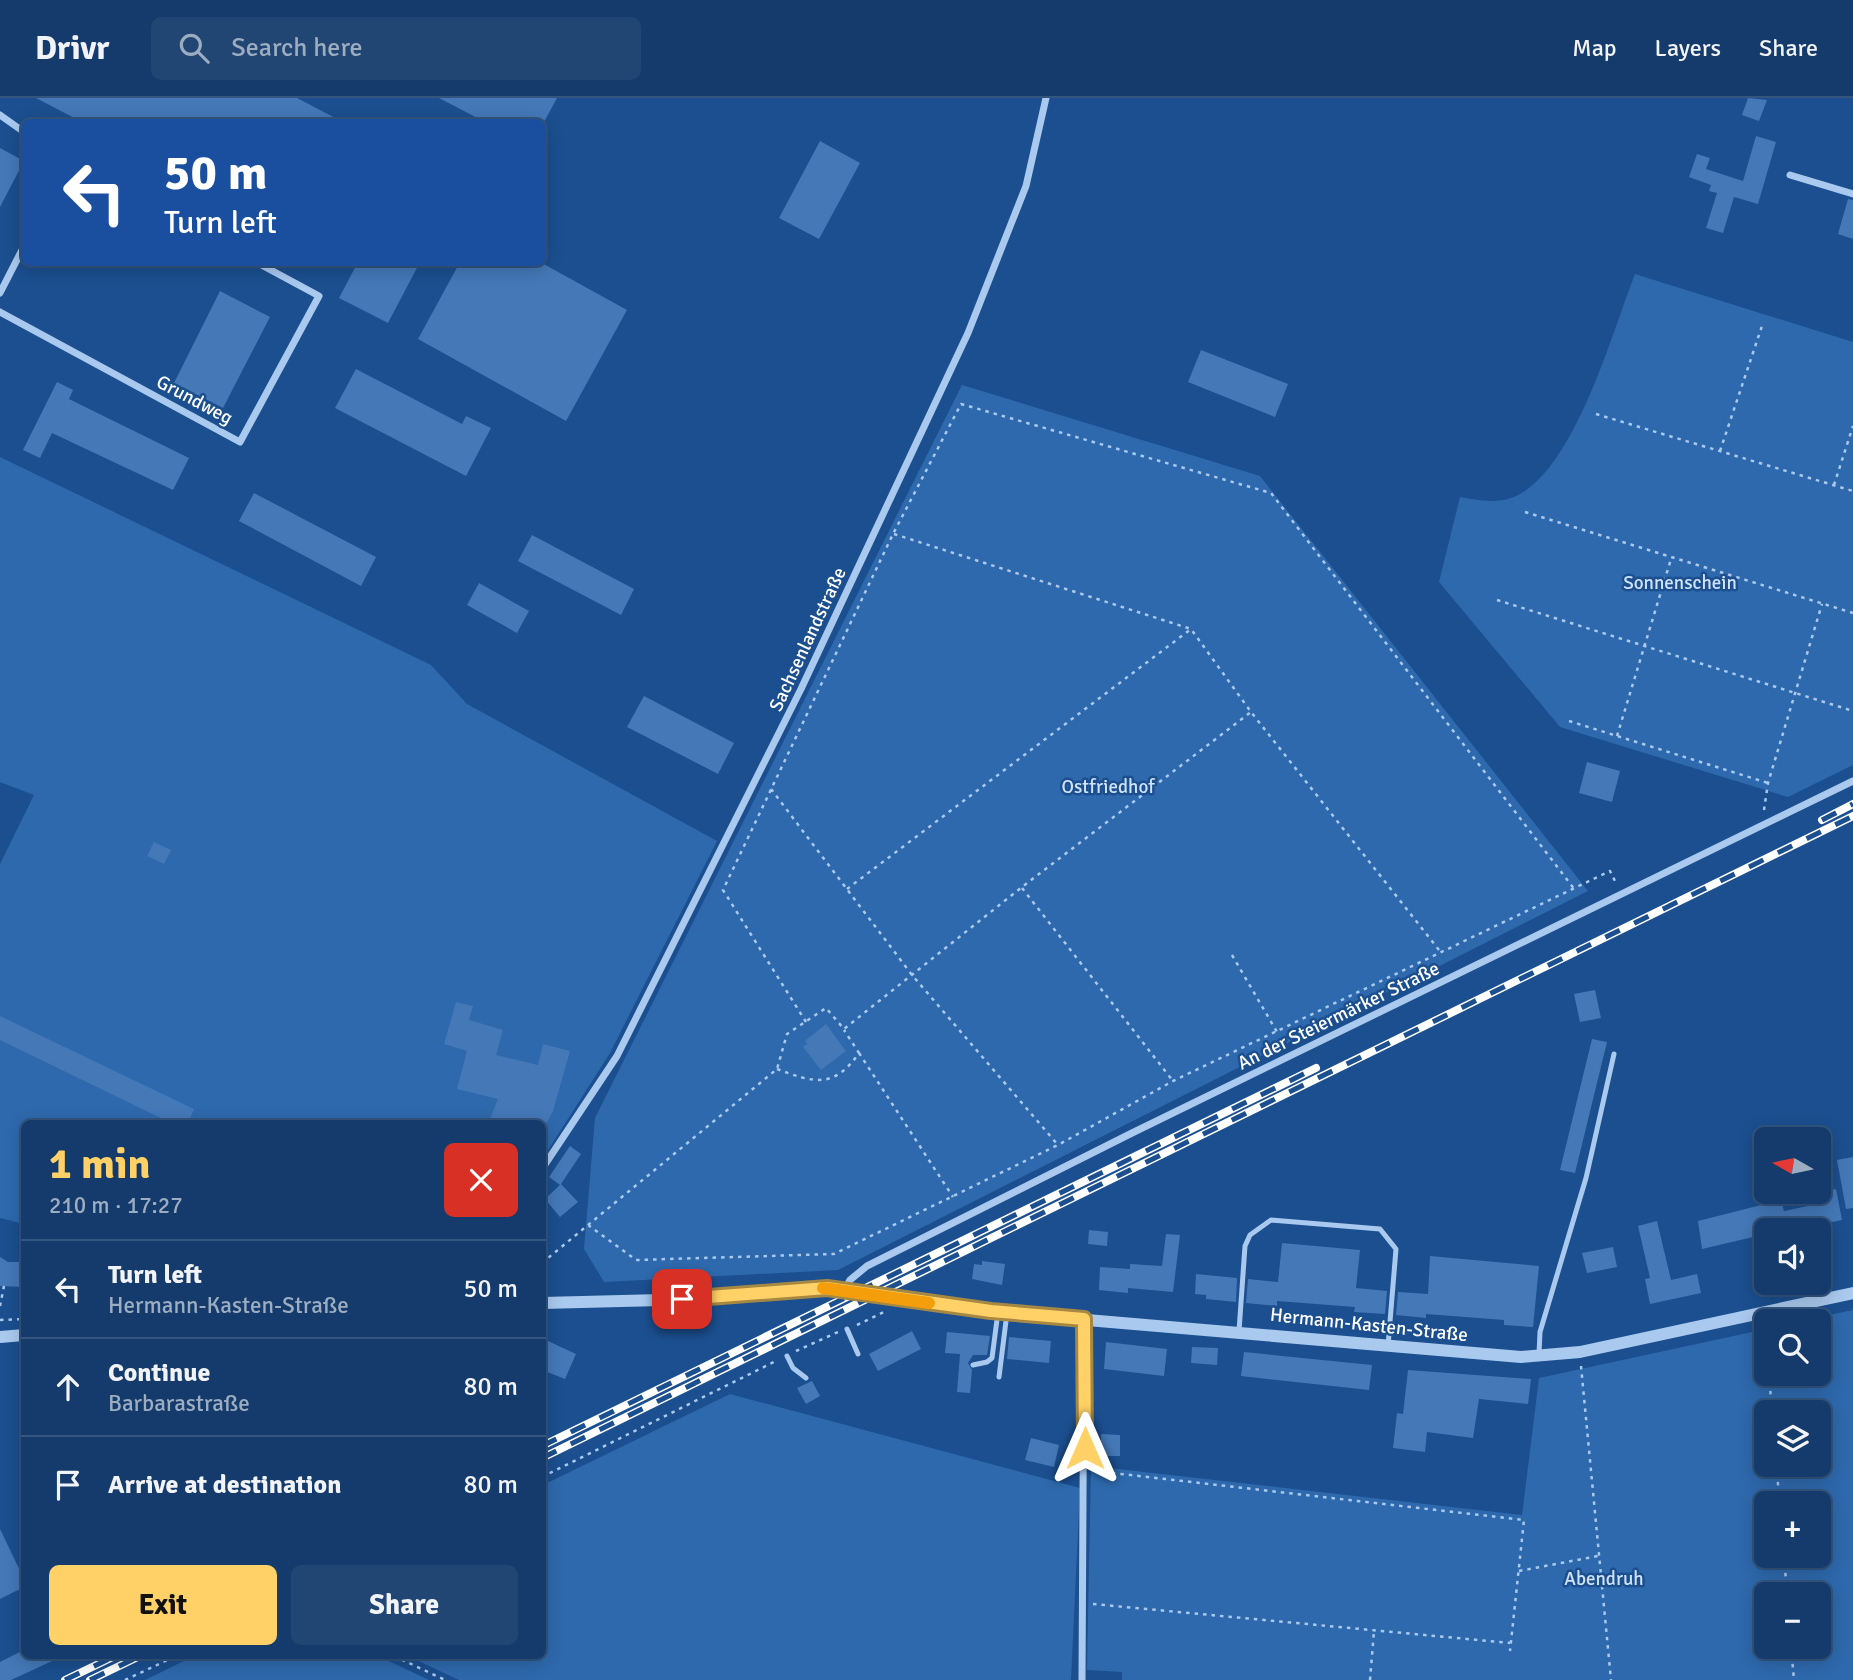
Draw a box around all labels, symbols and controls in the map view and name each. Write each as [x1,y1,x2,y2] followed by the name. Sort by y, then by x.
[151,17,641,80] search box
[35,28,109,69] text: Drivr
[175,29,213,67] icon: search
[231,32,362,64] text: Search here
[1572,33,1617,63] text: Map
[1655,33,1721,63] text: Layers
[1759,33,1818,63] text: Share
[164,143,267,203] text: 50 m
[49,147,140,238] icon: left
[164,203,277,242] text: Turn left
[152,370,237,430] street label: Grundweg
[764,564,852,715] street label: Sachsenlandstraße
[1623,571,1737,595] park label: Sonnenschein
[1061,775,1156,799] park label: Ostfriedhof
[1233,956,1443,1075] street label: An der Steiermärker Straße
[1754,1127,1830,1204] north arrow
[1754,1127,1831,1659] map controls
[49,1139,150,1190] text: 1 min
[444,1143,518,1217] button: close
[49,1191,183,1220] text: 210 m · 17:27
[1754,1218,1831,1295] button: sound
[108,1259,202,1291] text: Turn left
[652,1269,712,1329] pin
[49,1270,87,1308] icon: left
[463,1273,518,1305] text: 50 m
[663,1280,701,1318] icon: arrive
[108,1291,349,1320] text: Hermann-Kasten-Straße
[1269,1303,1469,1347] street label: Hermann-Kasten-Straße
[1754,1309,1831,1386] button: search
[108,1357,210,1389] text: Continue
[49,1368,87,1406] icon: ahead
[463,1371,518,1403] text: 80 m
[108,1389,250,1418] text: Barbarastraße
[1754,1400,1831,1477] button: layers
[1048,1411,1122,1485] position arrow
[49,1466,87,1504] icon: arrive
[108,1469,341,1501] text: Arrive at destination
[463,1469,518,1501] text: 80 m
[1754,1491,1831,1568] button: +
[49,1565,277,1645] button: Exit
[291,1565,518,1645] button: Share
[1564,1567,1644,1591] park label: Abendruh
[1754,1582,1831,1659] button: −

